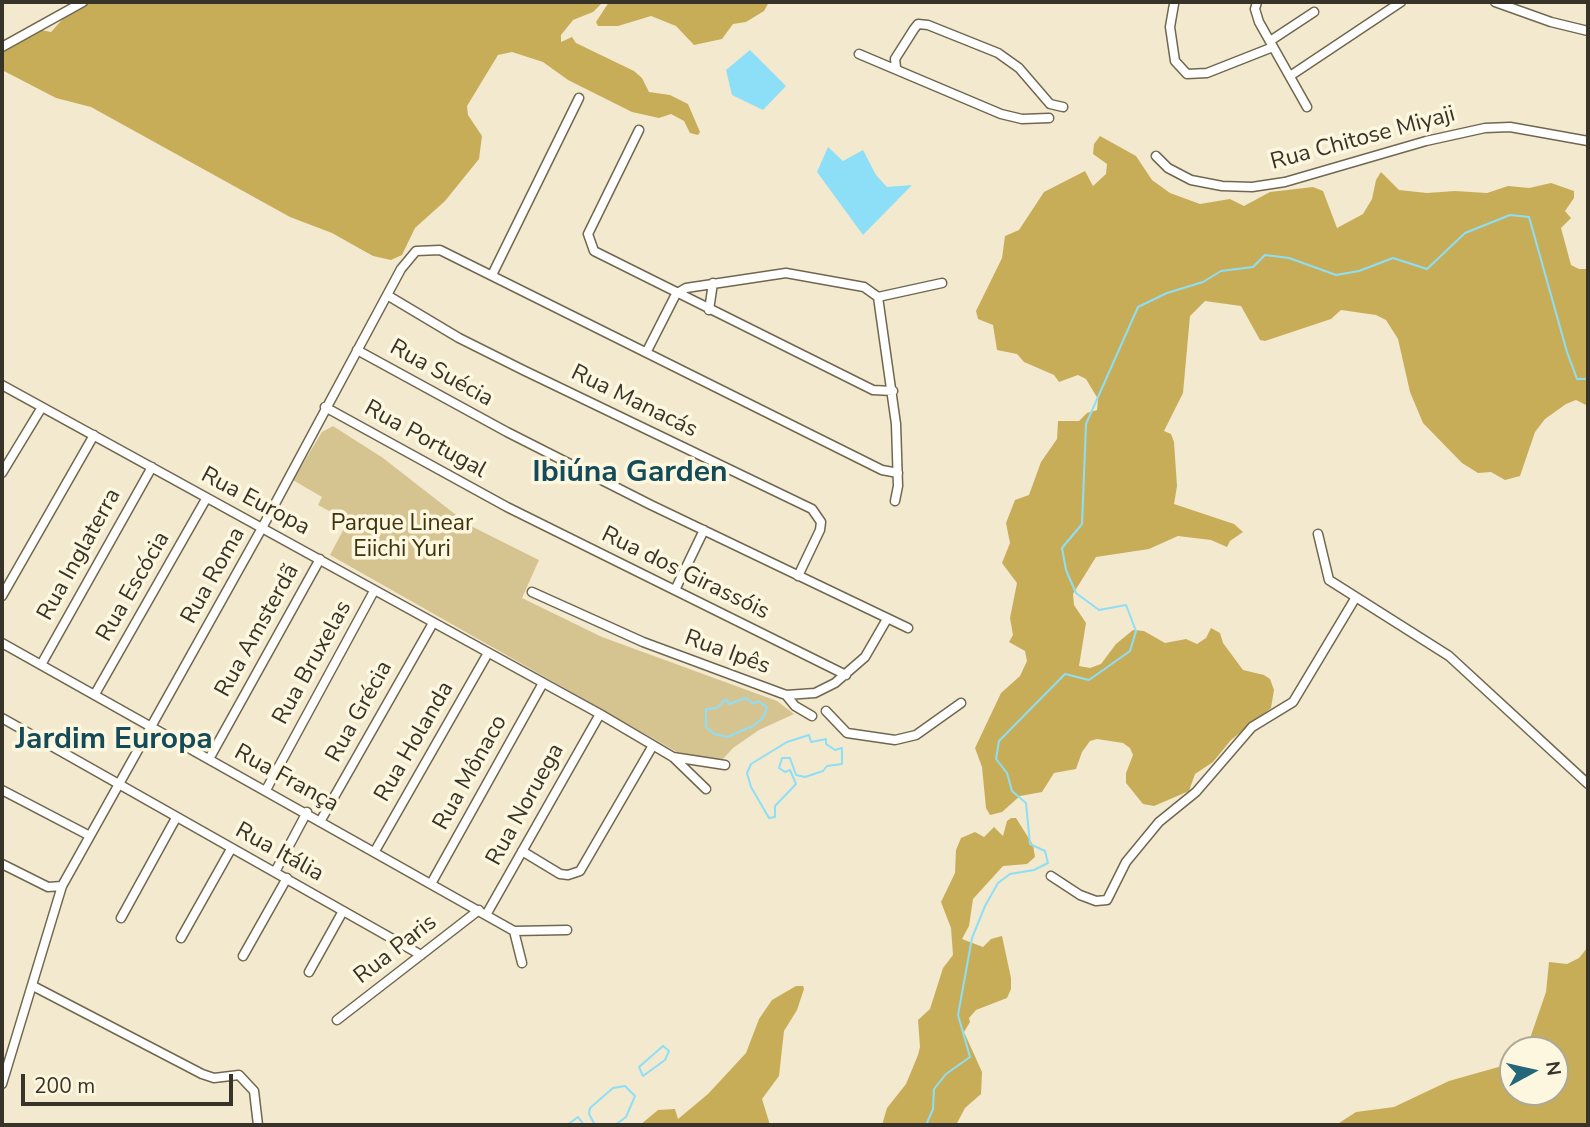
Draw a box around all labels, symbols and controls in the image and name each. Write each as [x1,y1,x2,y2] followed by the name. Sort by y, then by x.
[1268,101,1458,177] street label: Rua Chitose Miyaji
[385,334,497,414] street label: Rua Suécia
[566,360,702,444] street label: Rua Manacás
[359,395,491,485] street label: Rua Portugal
[532,456,728,492] district label: Ibiúna Garden
[196,462,314,542] street label: Rua Europa
[32,484,128,626] street label: Rua Inglaterra
[331,510,473,564] park label: Parque Linear Eiichi Yuri
[597,521,773,627] street label: Rua dos Girassóis
[176,523,252,629] street label: Rua Roma
[92,527,176,647] street label: Rua Escócia
[210,560,306,702] street label: Rua Amsterdã
[268,596,358,730] street label: Rua Bruxelas
[680,625,774,681] street label: Rua Ipês
[321,657,399,767] street label: Rua Grécia
[369,677,461,807] street label: Rua Holanda
[428,711,514,835] street label: Rua Mônaco
[15,723,213,759] district label: Jardim Europa
[229,739,343,819] street label: Rua França
[481,739,571,871] street label: Rua Noruega
[230,817,328,889] street label: Rua Itália
[349,909,443,991] street label: Rua Paris
[1499,1036,1569,1106] north arrow
[24,1060,236,1104] scale bar
[1539,1060,1567,1077] text: N
[34,1072,95,1100] text: 200 m

